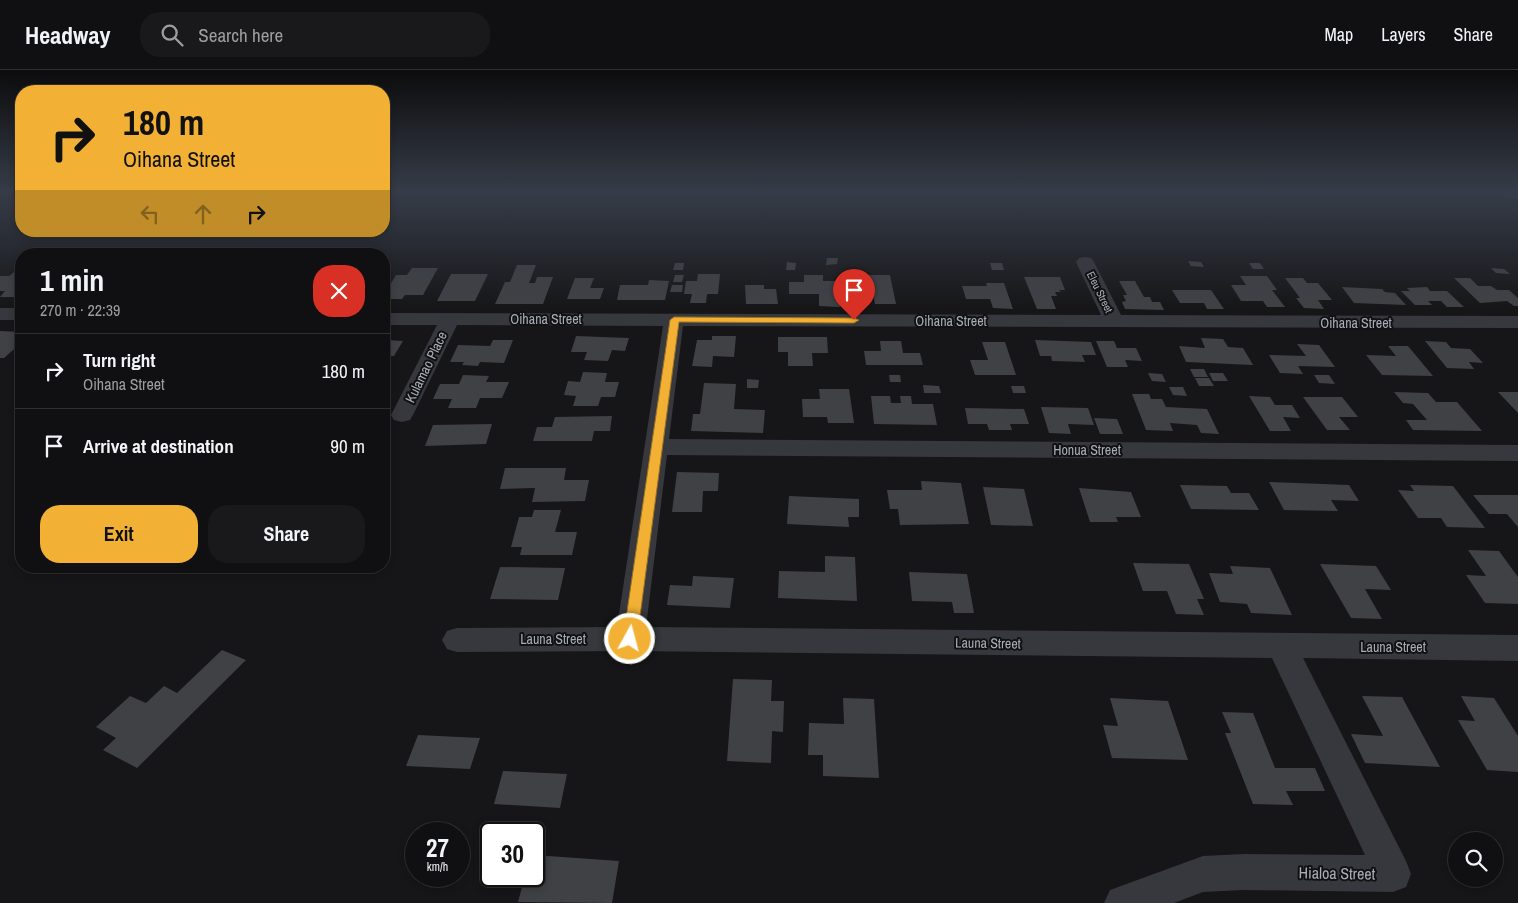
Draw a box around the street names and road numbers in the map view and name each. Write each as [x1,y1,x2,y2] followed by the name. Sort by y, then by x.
[1084,269,1116,316] street label: Eleu Street
[510,310,582,328] street label: Oihana Street
[915,312,987,330] street label: Oihana Street
[1320,314,1392,332] street label: Oihana Street
[401,328,451,406] street label: Kulamao Place
[1053,441,1121,459] street label: Honua Street
[520,630,586,648] street label: Launa Street
[955,633,1021,653] street label: Launa Street
[1360,638,1426,656] street label: Launa Street
[1299,861,1376,885] street label: Hialoa Street

